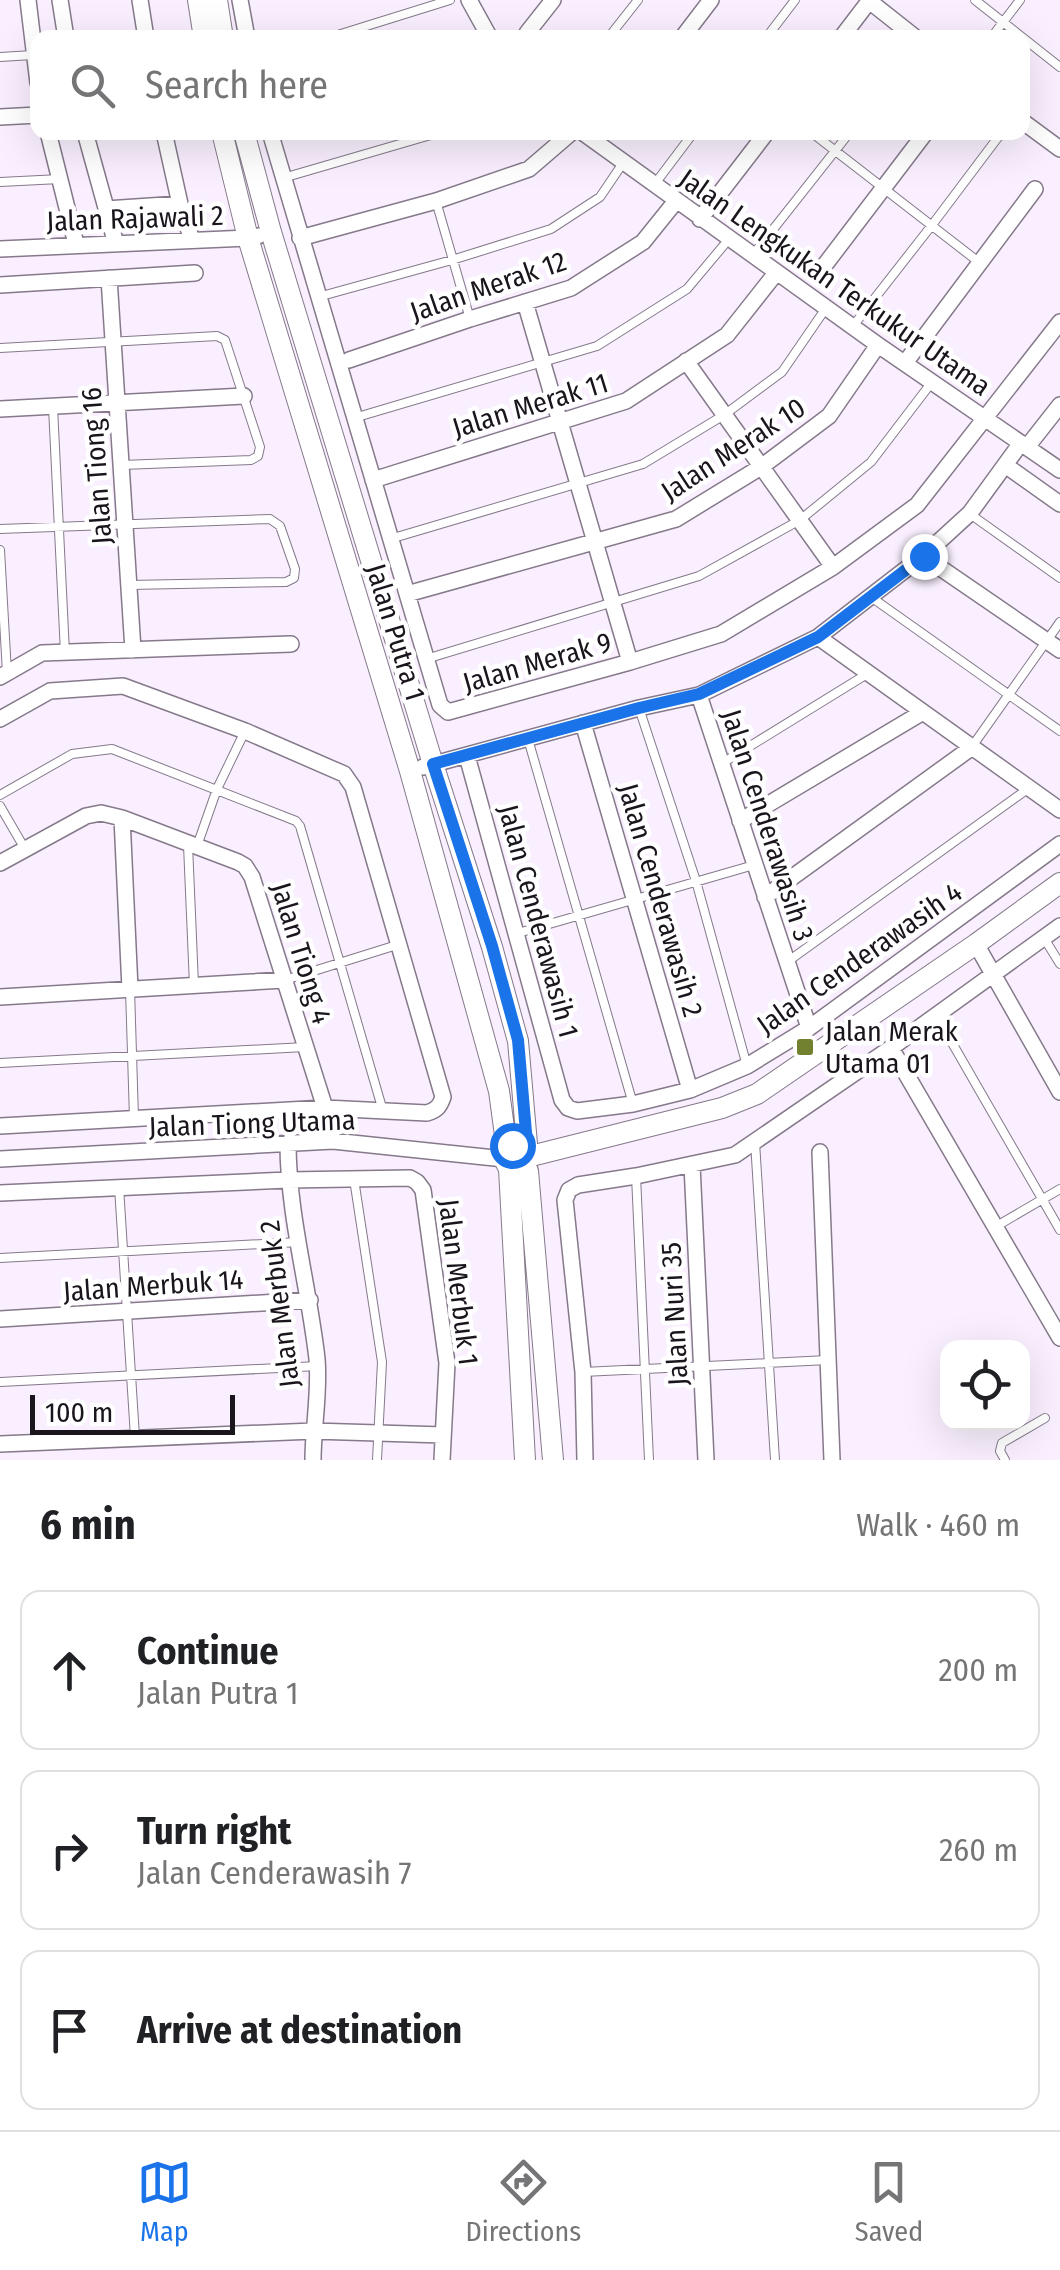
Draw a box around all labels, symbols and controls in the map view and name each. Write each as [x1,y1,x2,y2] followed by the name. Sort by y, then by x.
[30,30,1030,140] search box
[65,58,120,113] icon: search
[145,62,328,108] text: Search here
[673,162,997,403] street label: Jalan Lengkukan Terkukur Utama
[46,199,224,238] street label: Jalan Rajawali 2
[406,244,570,329] street label: Jalan Merak 12
[448,366,612,445] street label: Jalan Merak 11
[75,386,118,546] street label: Jalan Tiong 16
[655,391,811,508] street label: Jalan Merak 10
[902,534,948,580] route end
[359,560,432,705] street label: Jalan Putra 1
[459,626,615,699] street label: Jalan Merak 9
[715,705,821,945] street label: Jalan Cenderawasih 3
[611,780,710,1021] street label: Jalan Cenderawasih 2
[492,801,585,1041] street label: Jalan Cenderawasih 1
[751,875,968,1041] street label: Jalan Cenderawasih 4
[264,878,339,1028] street label: Jalan Tiong 4
[825,1015,959,1080] place label: Jalan Merak Utama 01
[794,1036,816,1058] marker: Jalan Merak Utama 01
[148,1103,356,1144] street label: Jalan Tiong Utama
[490,1123,536,1169] route start
[432,1197,485,1367] street label: Jalan Merbuk 1
[253,1218,306,1390] street label: Jalan Merbuk 2
[654,1241,695,1387] street label: Jalan Nuri 35
[62,1263,244,1308] street label: Jalan Merbuk 14
[940,1340,1030,1430] map controls
[940,1340,1030,1430] button: locate
[30,1390,235,1434] scale bar
[45,1396,113,1429] text: 100 m
[40,1500,136,1550] text: 6 min
[856,1506,1020,1544] text: Walk · 460 m
[137,1628,278,1674] text: Continue
[42,1643,97,1698] icon: ahead
[938,1651,1018,1689] text: 200 m
[137,1674,298,1712] text: Jalan Putra 1
[137,1808,291,1854] text: Turn right
[42,1823,97,1878] icon: right
[939,1831,1018,1869] text: 260 m
[137,1854,411,1892] text: Jalan Cenderawasih 7
[42,2003,97,2058] icon: arrive
[137,2007,462,2053] text: Arrive at destination
[137,2155,192,2248] tab: Map
[465,2155,581,2248] tab: Directions
[855,2155,923,2248] tab: Saved

